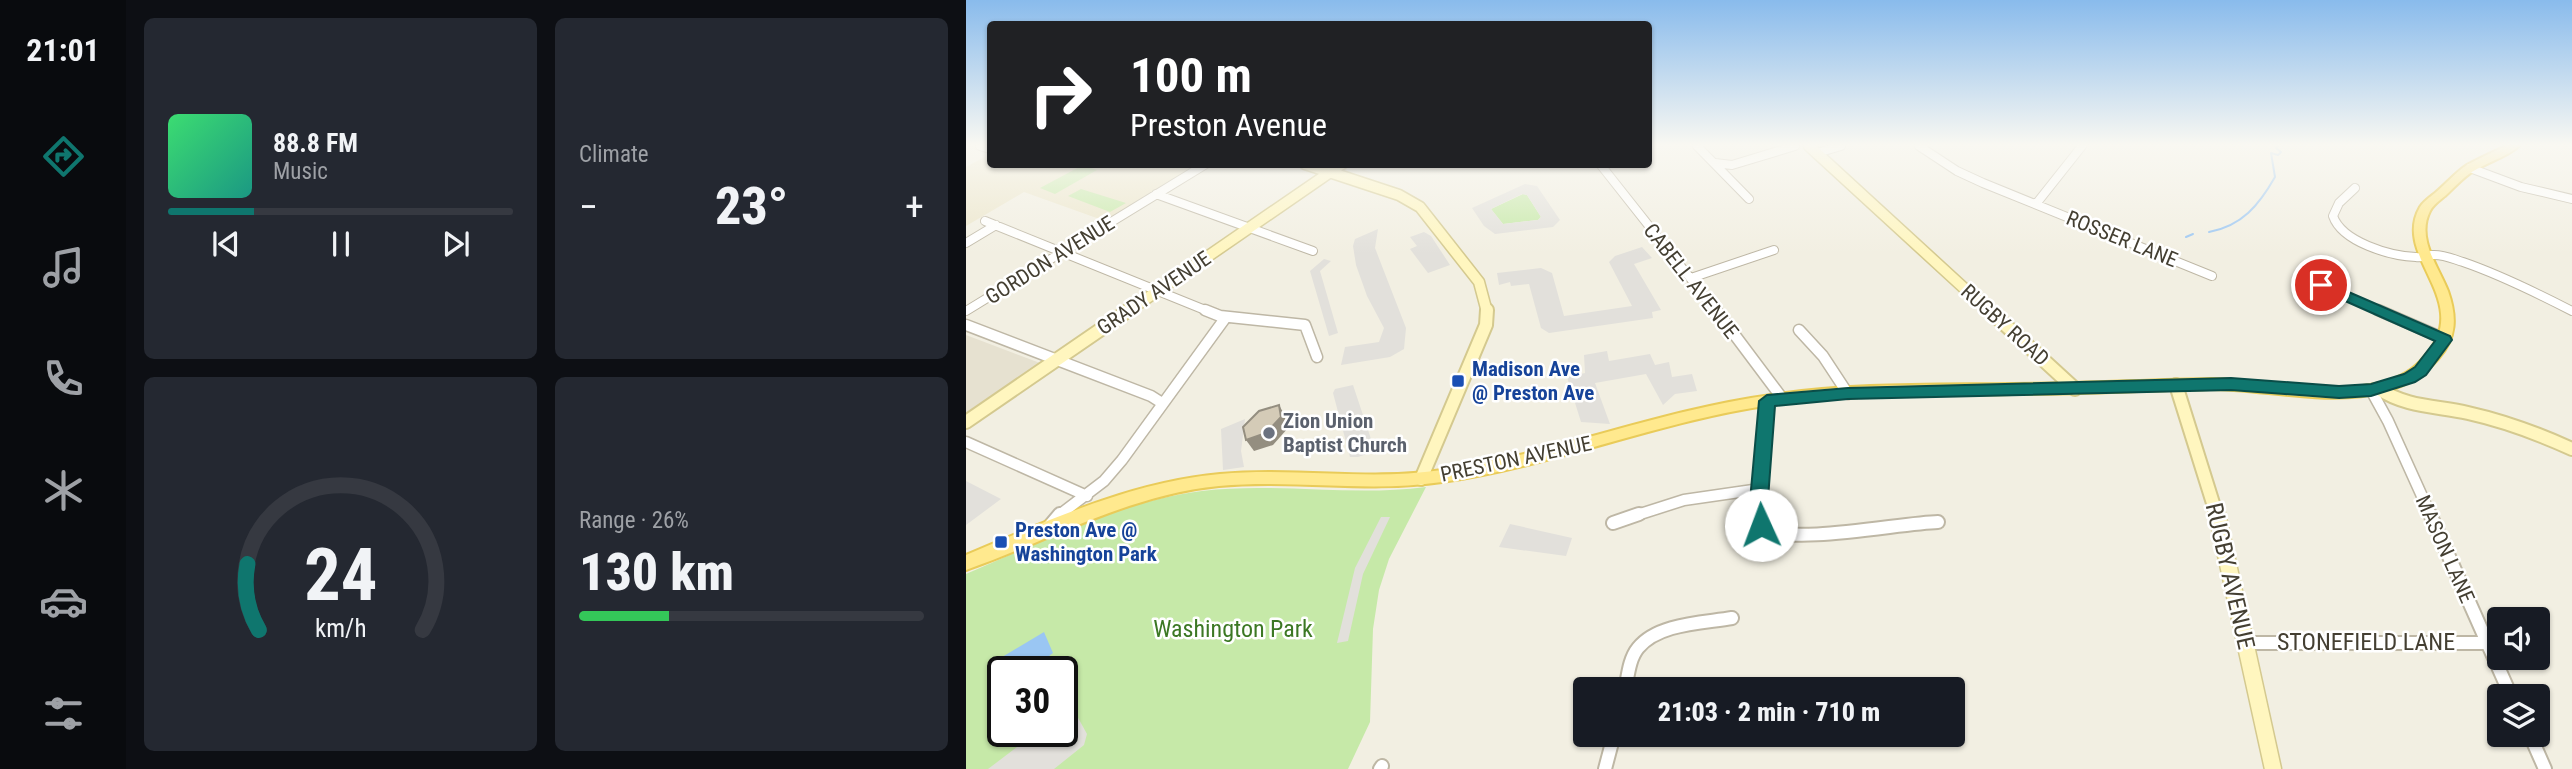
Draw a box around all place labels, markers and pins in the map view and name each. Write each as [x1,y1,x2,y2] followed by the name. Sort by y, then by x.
[2291,255,2351,315] pin
[1472,357,1594,405] place label: Madison Ave @ Preston Ave
[1450,373,1466,389] marker: Madison Ave @ Preston Ave
[1283,409,1407,457] place label: Zion Union Baptist Church
[1261,425,1277,441] marker: Zion Union Baptist Church
[1015,518,1158,566] place label: Preston Ave @ Washington Park
[993,534,1009,550] marker: Preston Ave @ Washington Park

